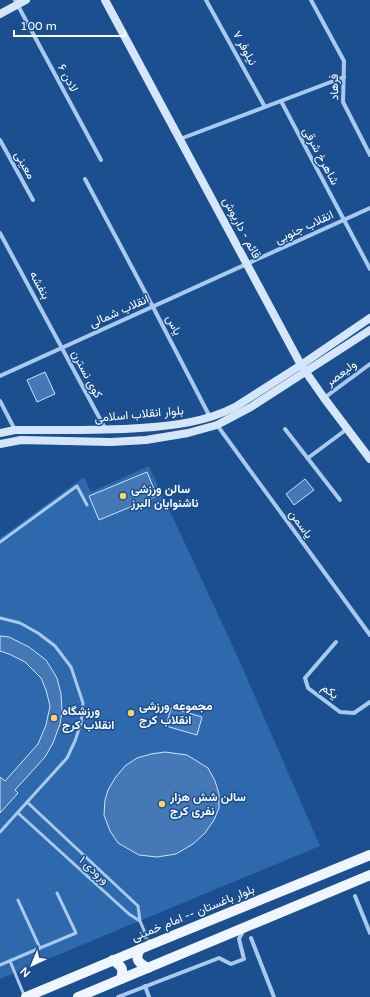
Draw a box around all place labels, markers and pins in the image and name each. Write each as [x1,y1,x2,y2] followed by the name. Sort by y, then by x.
[130,482,199,511] place label: سالن ورزشی ناشنوایان البرز
[118,491,128,501] marker: سالن ورزشی ناشنوایان البرز
[139,699,213,728] place label: مجموعه ورزشی انقلاب کرج
[62,704,114,733] place label: ورزشگاه انقلاب کرج
[126,708,136,718] marker: مجموعه ورزشی انقلاب کرج
[49,713,59,723] marker: ورزشگاه انقلاب کرج
[169,790,246,819] place label: سالن شش هزار نفری کرج
[157,799,167,809] marker: سالن شش هزار نفری کرج

